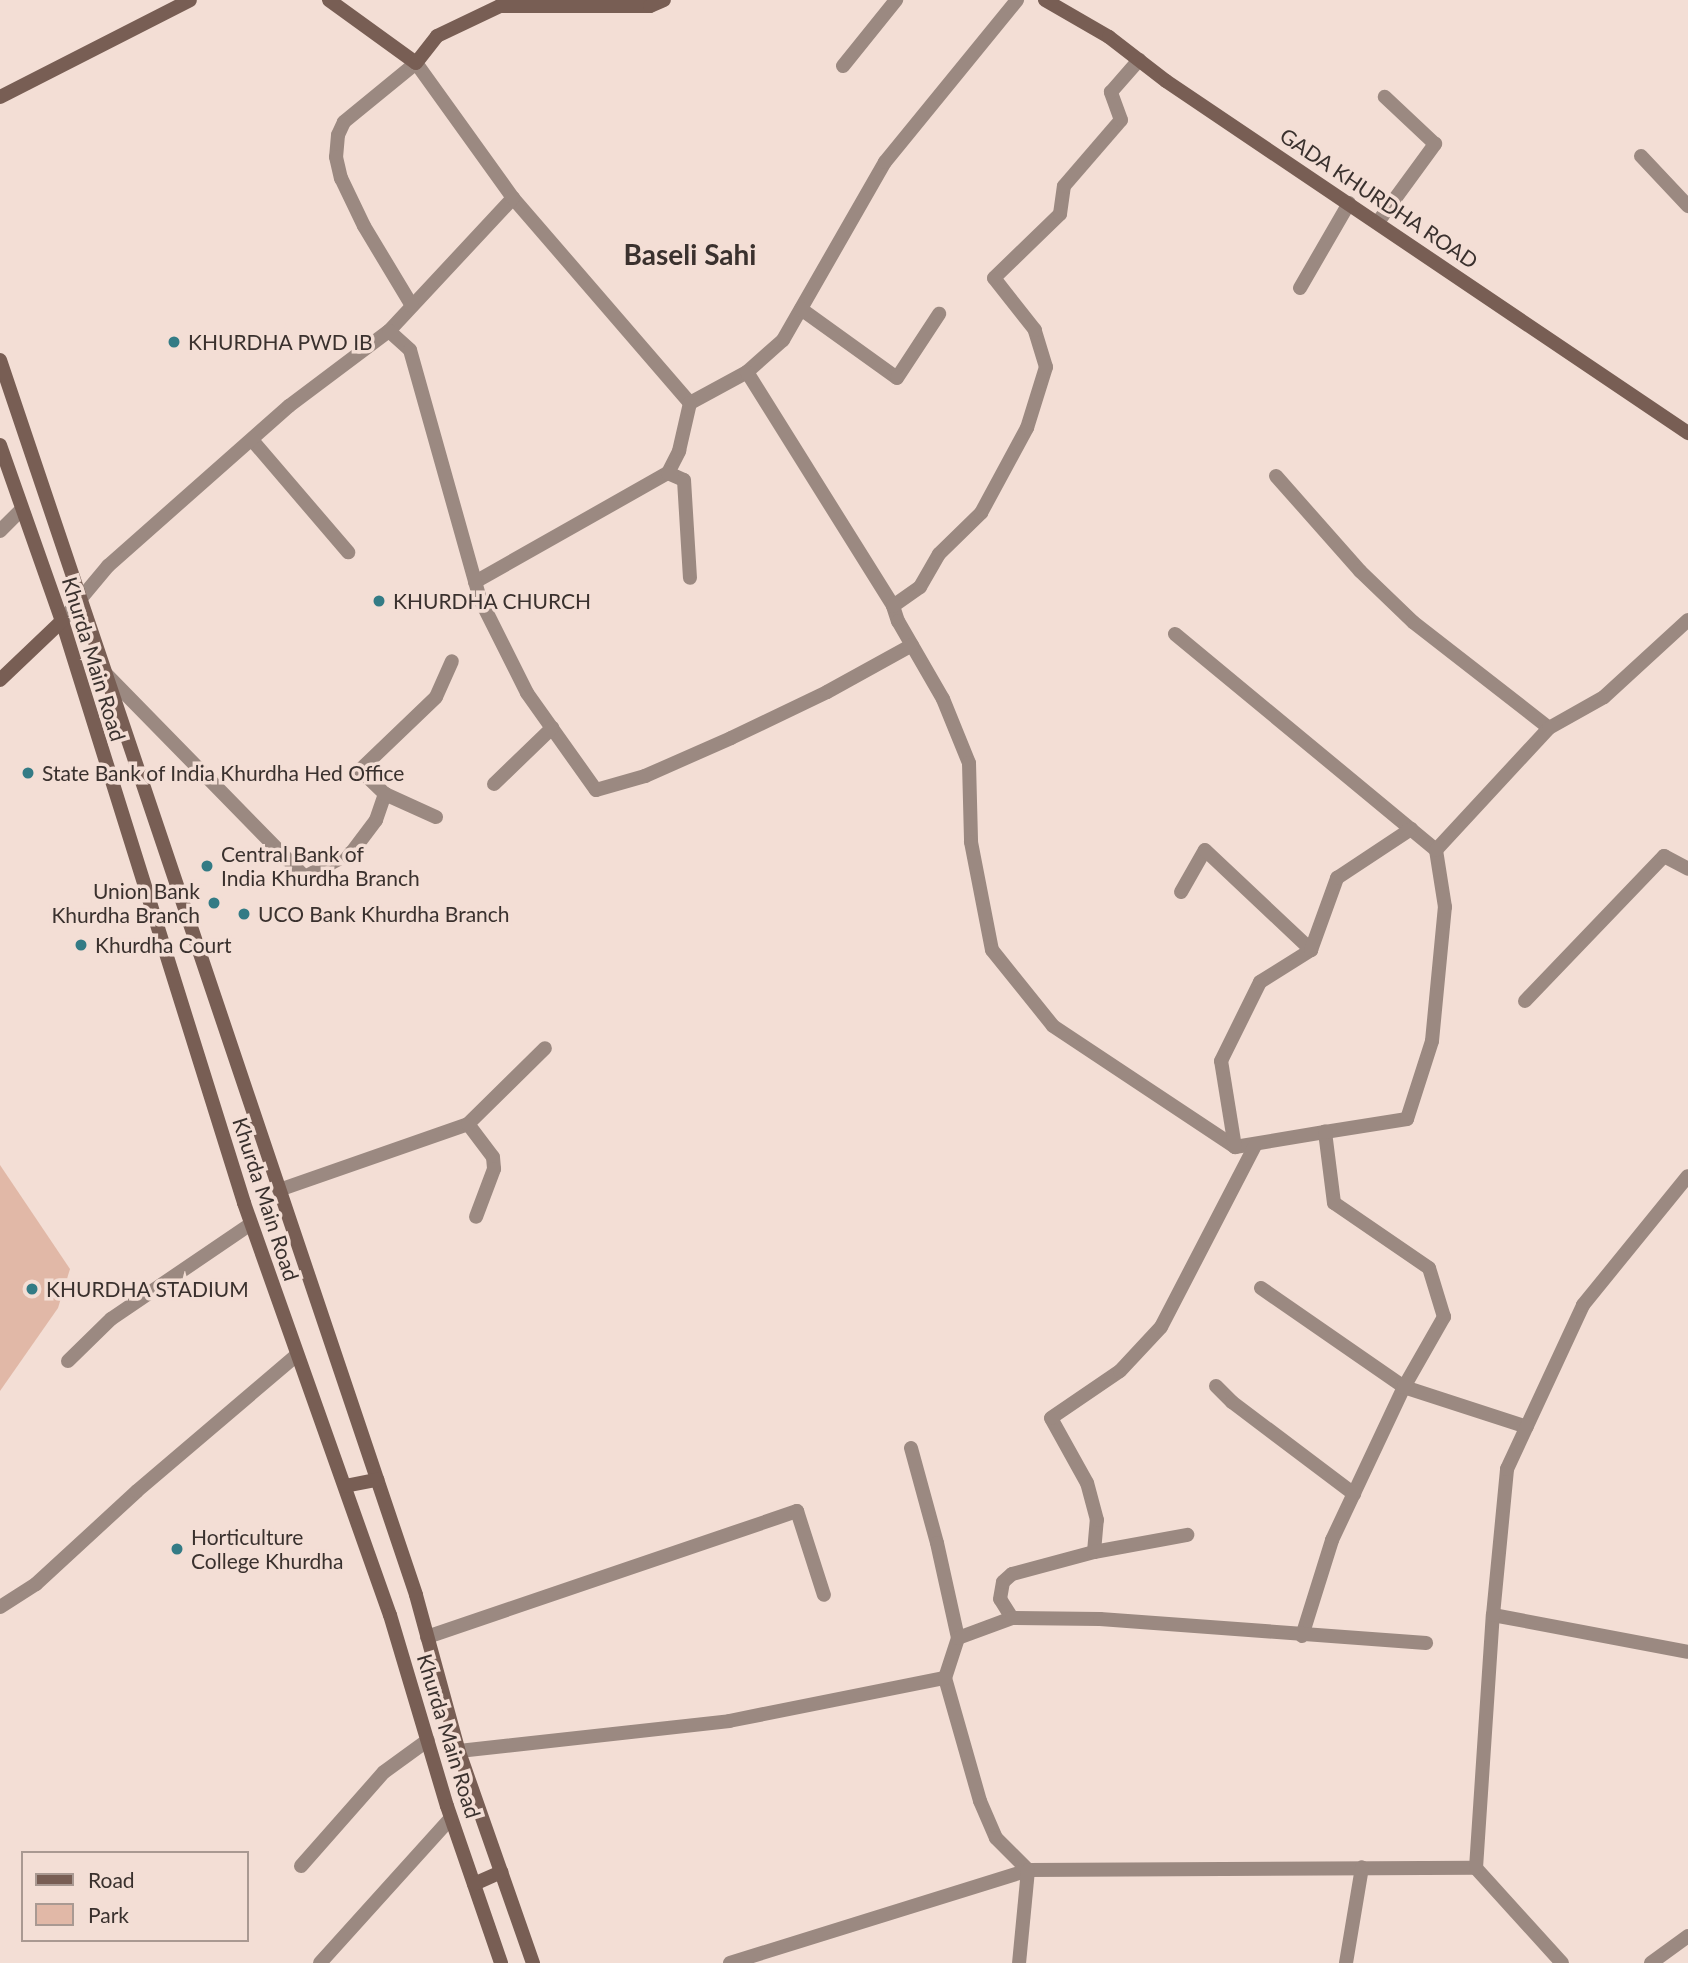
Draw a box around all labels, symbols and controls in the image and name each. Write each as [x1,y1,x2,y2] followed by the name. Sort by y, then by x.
[1275,122,1483,274] street label: GADA KHURDHA ROAD
[624,237,756,271] district label: Baseli Sahi
[188,329,373,355] place label: KHURDHA PWD IB
[166,334,182,350] marker: KHURDHA PWD IB
[57,574,131,744] street label: Khurda Main Road
[393,588,592,614] place label: KHURDHA CHURCH
[371,593,387,609] marker: KHURDHA CHURCH
[42,760,405,786] place label: State Bank of India Khurdha Hed Office
[20,765,36,781] marker: State Bank of India Khurdha Hed Office
[221,841,420,891] place label: Central Bank of India Khurdha Branch
[199,858,215,874] marker: Central Bank of India Khurdha Branch
[51,878,200,928] place label: Union Bank Khurdha Branch
[206,895,222,911] marker: Union Bank Khurdha Branch
[258,901,510,927] place label: UCO Bank Khurdha Branch
[236,906,252,922] marker: UCO Bank Khurdha Branch
[95,932,231,958] place label: Khurdha Court
[73,937,89,953] marker: Khurdha Court
[228,1114,304,1284] street label: Khurda Main Road
[46,1276,249,1302] place label: KHURDHA STADIUM
[24,1281,40,1297] marker: KHURDHA STADIUM
[191,1524,343,1574] place label: Horticulture College Khurdha
[169,1541,185,1557] marker: Horticulture College Khurdha
[412,1651,486,1821] street label: Khurda Main Road
[21,1851,248,1942] legend
[88,1867,135,1892] text: Road
[88,1902,129,1927] text: Park

